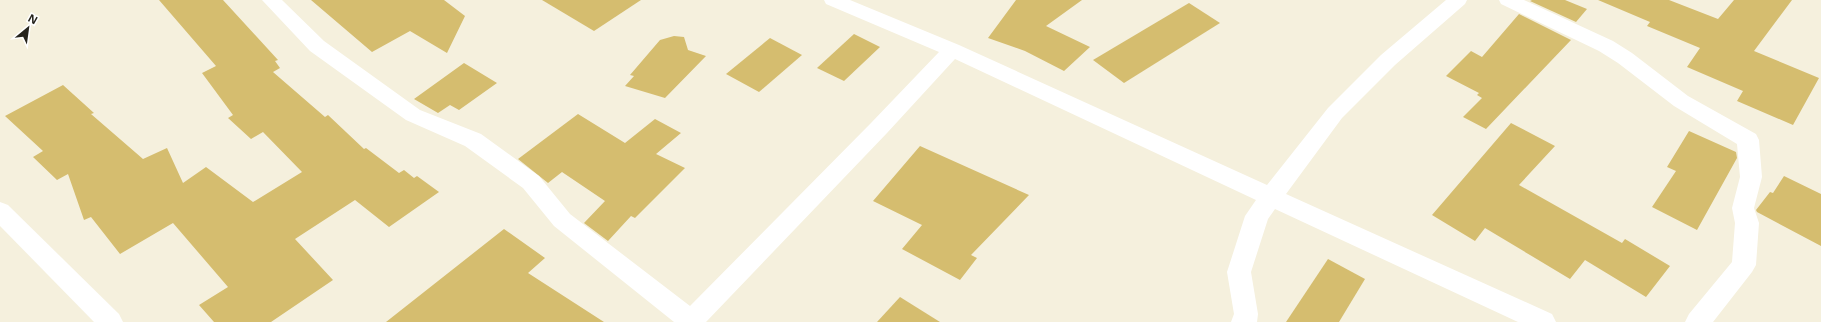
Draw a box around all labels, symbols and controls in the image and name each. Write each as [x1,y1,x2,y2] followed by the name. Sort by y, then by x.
[8,8,48,48] north arrow
[26,10,41,28] text: N

